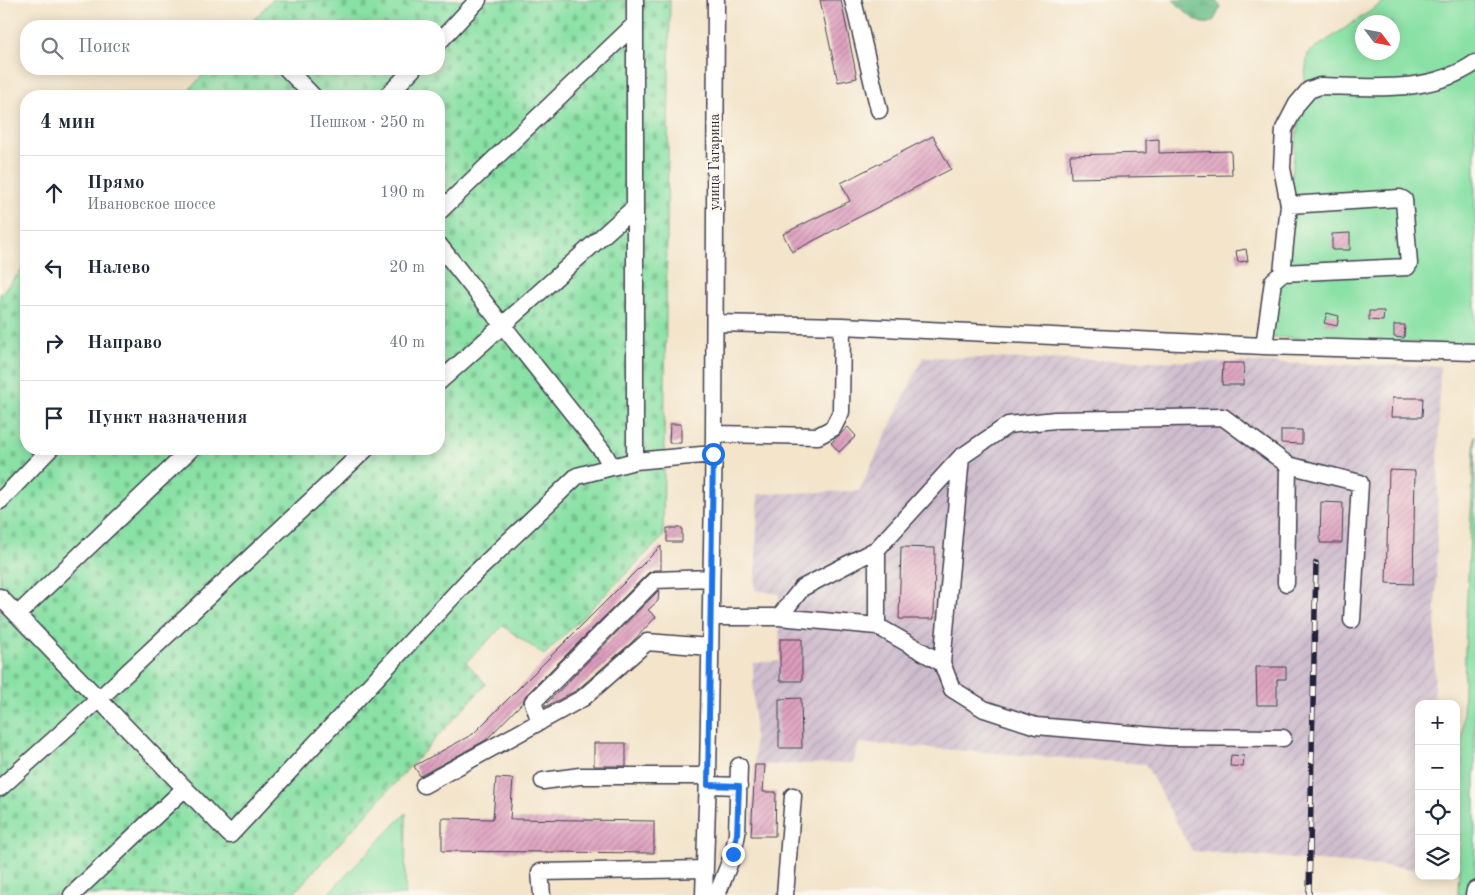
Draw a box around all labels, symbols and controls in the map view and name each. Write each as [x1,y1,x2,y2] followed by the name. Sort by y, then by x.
[1355,15,1400,60] north arrow
[20,20,445,75] search box
[38,34,66,62] icon: search
[78,38,130,57] text: Поиск
[40,112,95,133] text: 4 мин
[708,113,722,210] street label: улица Гагарина
[309,115,425,131] text: Пешком · 250 m
[87,174,145,193] text: Прямо
[40,179,68,207] icon: ahead
[380,185,425,201] text: 190 m
[87,197,216,213] text: Ивановское шоссе
[40,254,68,282] icon: left
[87,259,150,278] text: Налево
[389,260,425,276] text: 20 m
[40,329,68,357] icon: right
[87,334,162,353] text: Направо
[389,335,425,351] text: 40 m
[40,404,68,432] icon: arrive
[87,409,247,428] text: Пункт назначения
[702,443,725,466] route start
[1415,700,1460,880] map controls
[1415,700,1460,745] button: +
[1415,745,1460,790] button: −
[1415,790,1460,835] button: locate
[1415,835,1460,880] button: layers
[722,843,745,866] route end

